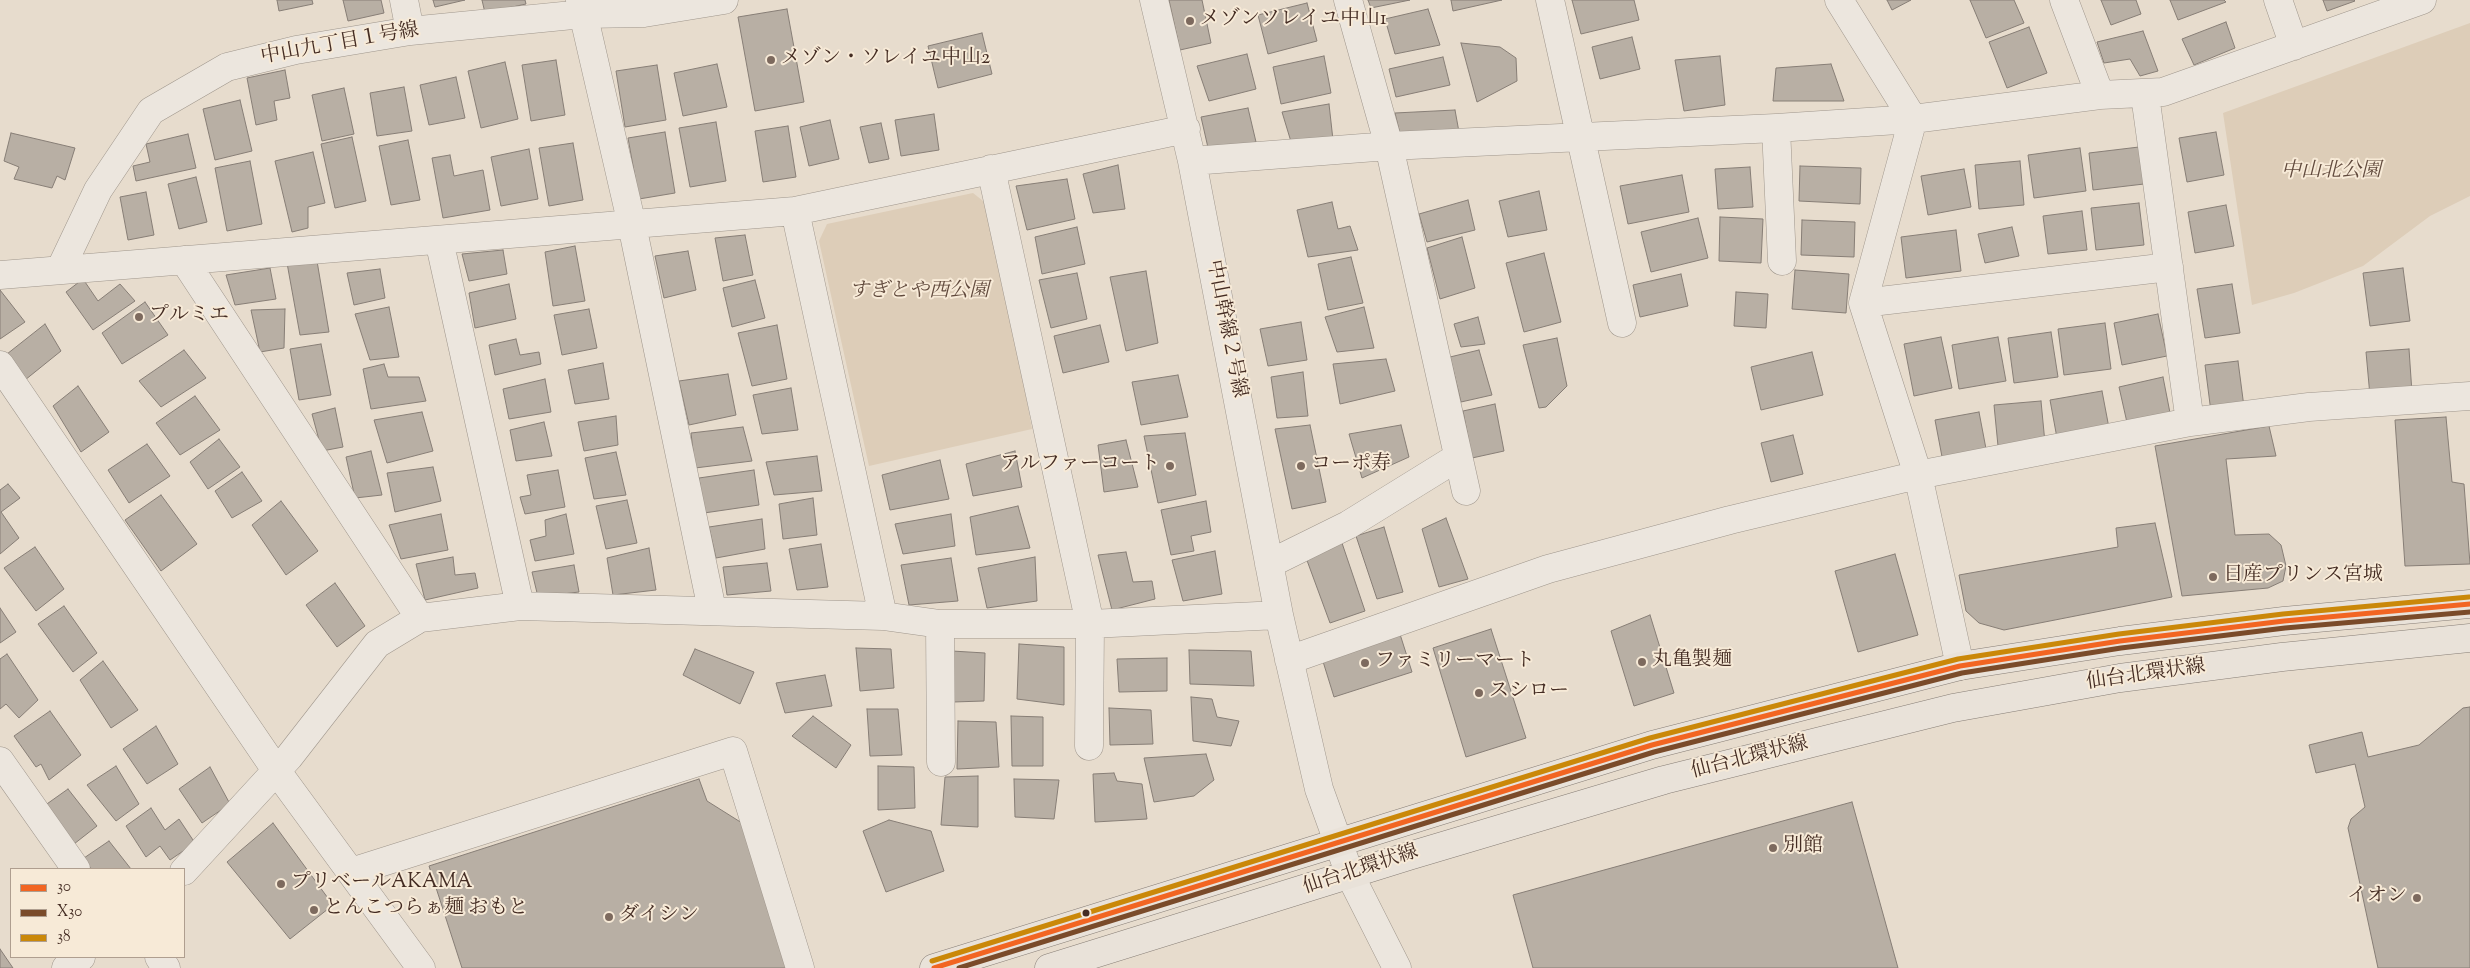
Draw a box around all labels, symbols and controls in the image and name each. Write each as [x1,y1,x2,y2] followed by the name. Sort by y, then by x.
[1200,9,1387,33] place label: メゾンソレイユ中山1
[1184,15,1196,27] marker: メゾンソレイユ中山1
[259,19,421,71] street label: 中山九丁目１号線
[781,48,990,72] place label: メゾン・ソレイユ中山2
[765,54,777,66] marker: メゾン・ソレイユ中山2
[2281,161,2381,185] park label: 中山北公園
[1200,258,1250,400] street label: 中山幹線２号線
[849,281,989,305] park label: すぎとや西公園
[149,305,229,329] place label: プルミエ
[133,311,145,323] marker: プルミエ
[1000,454,1160,478] place label: アルファーコート
[1311,454,1391,478] place label: コーポ寿
[1164,460,1176,472] marker: アルファーコート
[1295,460,1307,472] marker: コーポ寿
[2223,565,2383,589] place label: 日産プリンス宮城
[2207,571,2219,583] marker: 日産プリンス宮城
[1652,650,1732,674] place label: 丸亀製麺
[1375,651,1535,675] place label: ファミリーマート
[1636,656,1648,668] marker: 丸亀製麺
[2085,656,2207,696] street label: 仙台北環状線
[1359,657,1371,669] marker: ファミリーマート
[1489,681,1569,705] place label: スシロー
[1473,687,1485,699] marker: スシロー
[1689,733,1811,785] street label: 仙台北環状線
[1783,836,1823,860] place label: 別館
[1300,841,1422,901] street label: 仙台北環状線
[1767,842,1779,854] marker: 別館
[10,868,185,958] legend
[291,872,473,896] place label: プリベールAKAMA
[57,877,71,898] text: 30
[275,878,287,890] marker: プリベールAKAMA
[2347,886,2407,910] place label: イオン
[2411,892,2423,904] marker: イオン
[324,898,528,922] place label: とんこつらぁ麺 おもと
[57,902,82,923] text: X30
[308,904,320,916] marker: とんこつらぁ麺 おもと
[619,905,699,929] place label: ダイシン
[1081,908,1091,918] unlabelled marker
[603,911,615,923] marker: ダイシン
[57,927,71,948] text: 38

